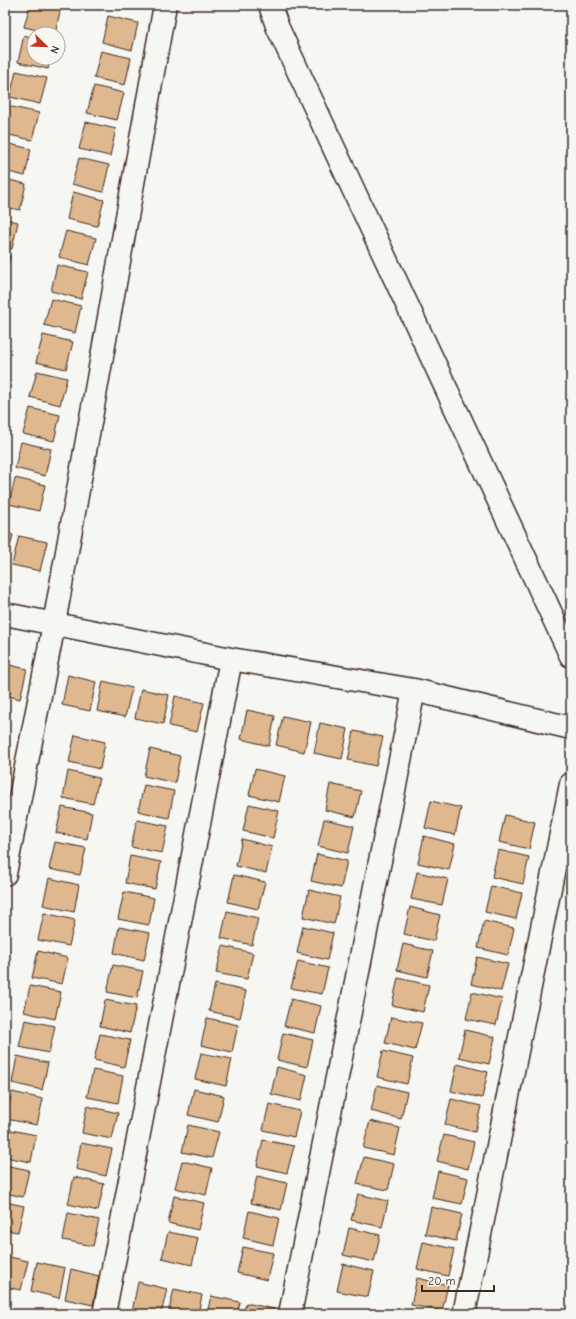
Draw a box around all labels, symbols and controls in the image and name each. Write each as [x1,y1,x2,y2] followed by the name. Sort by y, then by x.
[26,26,66,66] north arrow
[47,44,62,56] text: N
[422,1267,494,1293] scale bar
[428,1274,456,1288] text: 20 m

